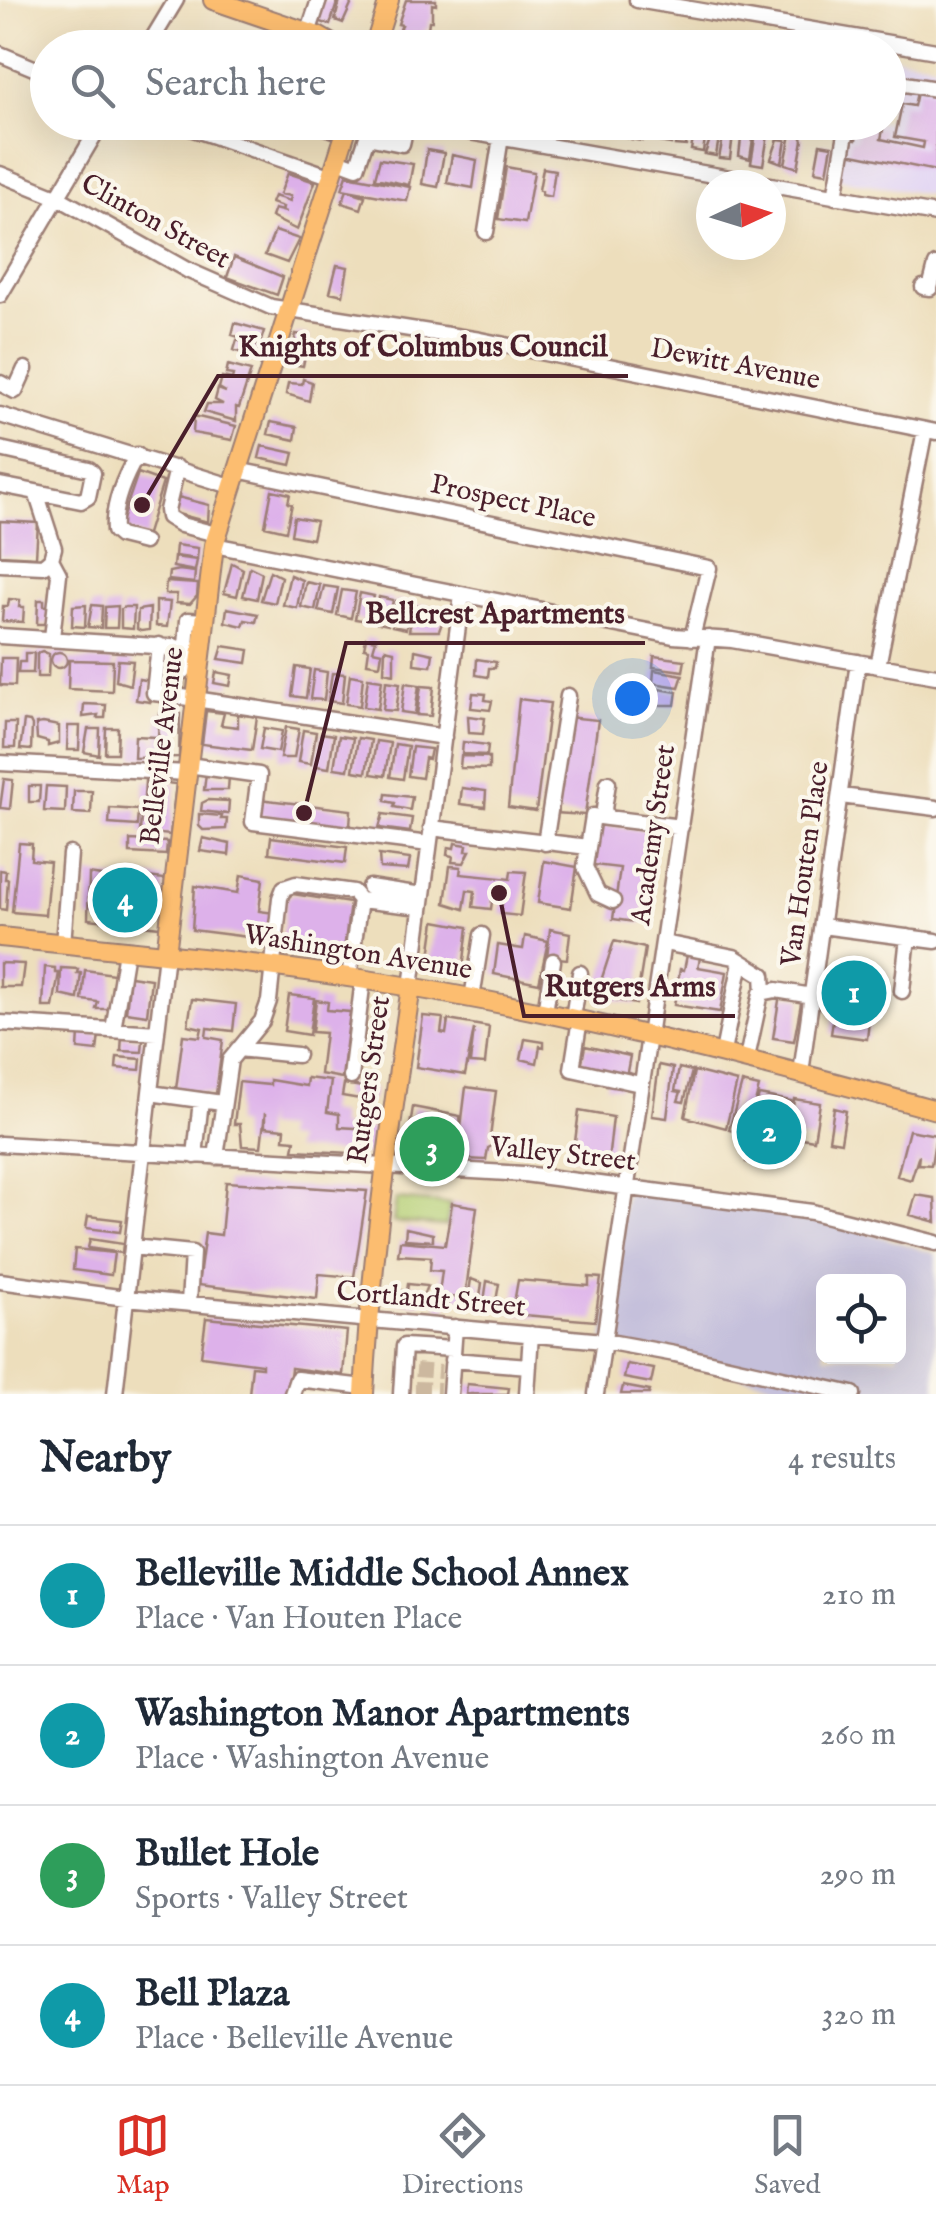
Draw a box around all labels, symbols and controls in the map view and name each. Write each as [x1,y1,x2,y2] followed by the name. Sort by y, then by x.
[30,30,906,140] search box
[65,58,120,113] icon: search
[145,61,326,109] text: Search here
[74,167,236,278] street label: Clinton Street
[696,170,786,260] north arrow
[218,316,628,376] callout: Knights of Columbus Council
[238,329,609,367] text: Knights of Columbus Council
[647,331,823,399] street label: Dewitt Avenue
[427,467,599,537] street label: Prospect Place
[346,583,645,643] callout: Bellcrest Apartments
[365,596,625,634] text: Bellcrest Apartments
[133,645,193,847] street label: Belleville Avenue
[607,673,658,724] your location
[624,742,684,928] street label: Academy Street
[774,759,838,970] street label: Van Houten Place
[92,862,158,938] pin: 4
[241,918,475,988] street label: Washington Avenue
[524,956,735,1016] callout: Rutgers Arms
[822,956,886,1030] pin: 1
[544,969,716,1007] text: Rutgers Arms
[341,993,399,1166] street label: Rutgers Street
[736,1094,802,1170] pin: 2
[400,1112,464,1186] pin: 3
[488,1130,638,1180] street label: Valley Street
[335,1274,527,1326] street label: Cortlandt Street
[816,1274,906,1364] map controls
[816,1274,906,1364] button: locate
[40,1433,171,1486] text: Nearby
[788,1439,896,1480] text: 4 results
[135,1551,629,1599] text: Belleville Middle School Annex
[67,1575,78,1616] text: 1
[822,1575,896,1616] text: 210 m
[135,1599,462,1640] text: Place · Van Houten Place
[135,1691,630,1739] text: Washington Manor Apartments
[65,1715,80,1756] text: 2
[820,1715,896,1756] text: 260 m
[135,1739,489,1780] text: Place · Washington Avenue
[135,1831,319,1879] text: Bullet Hole
[67,1855,78,1896] text: 3
[820,1855,896,1896] text: 290 m
[135,1879,408,1920] text: Sports · Valley Street
[135,1971,290,2019] text: Bell Plaza
[65,1995,80,2036] text: 4
[822,1995,896,2036] text: 320 m
[135,2019,453,2060] text: Place · Belleville Avenue
[115,2108,170,2203] tab: Map
[401,2108,523,2203] tab: Directions
[754,2108,821,2203] tab: Saved

